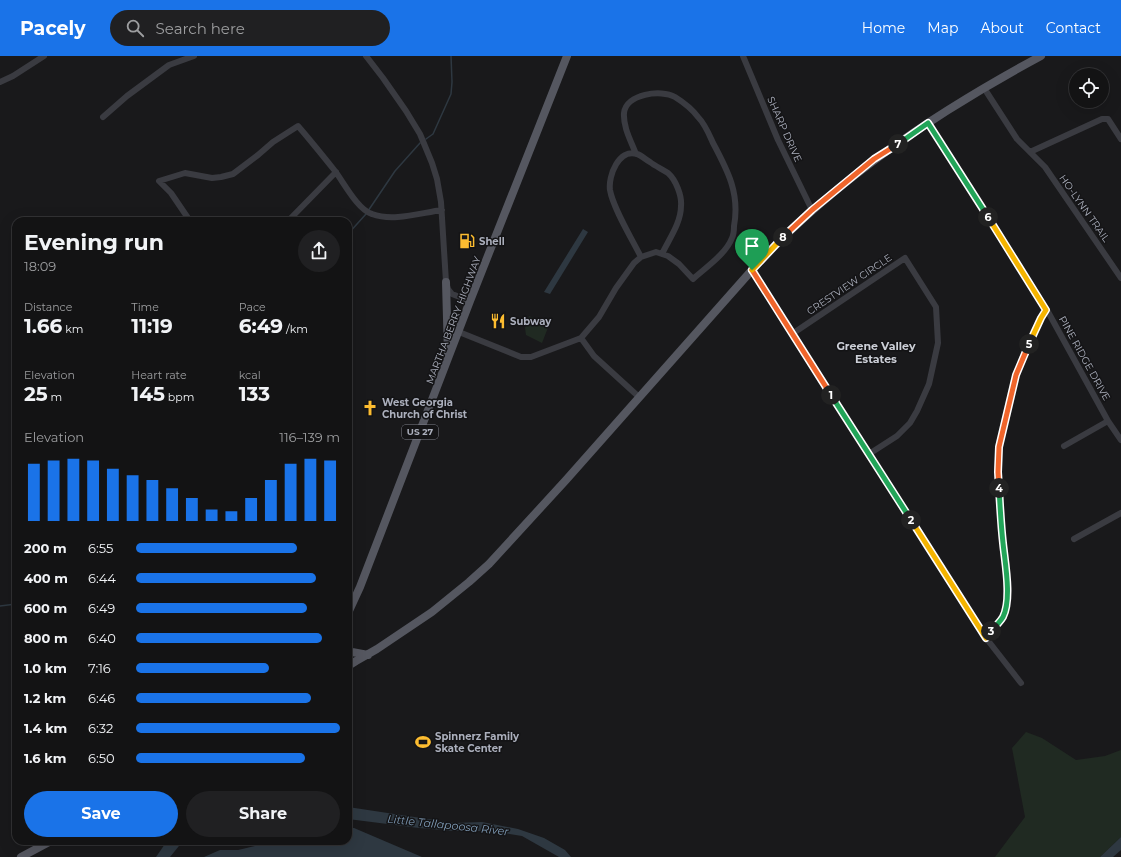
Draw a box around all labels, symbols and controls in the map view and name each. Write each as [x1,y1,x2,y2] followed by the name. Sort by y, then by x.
[110,10,390,46] search box
[20,17,86,40] text: Pacely
[124,17,146,39] icon: search
[156,19,245,38] text: Search here
[862,19,905,37] text: Home
[927,19,958,37] text: Map
[980,19,1024,37] text: About
[1046,19,1101,37] text: Contact
[1069,68,1109,108] map controls
[1069,68,1109,108] button: locate
[764,94,805,164] street label: SHARP DRIVE
[888,134,908,154] pin: 7
[895,137,901,151] text: 7
[1056,172,1113,245] street label: HO-LYNN TRAIL
[978,207,998,227] pin: 6
[984,210,992,224] text: 6
[773,227,793,247] pin: 8
[24,229,164,256] text: Evening run
[735,229,769,270] pin
[298,230,340,272] button: share
[779,230,787,244] text: 8
[458,232,476,250] fuel station icon: Shell
[479,235,505,248] place label: Shell
[741,235,763,257] icon: arrive
[804,251,895,318] street label: CRESTVIEW CIRCLE
[423,254,484,386] street label: MARTHA BERRY HIGHWAY
[24,258,56,274] text: 18:09
[24,300,72,314] text: Distance
[131,300,159,314] text: Time
[239,300,266,314] text: Pace
[489,312,507,330] restaurant icon: Subway
[24,314,62,338] text: 1.66
[131,314,173,338] text: 11:19
[239,314,283,338] text: 6:49
[1056,314,1113,403] street label: PINE RIDGE DRIVE
[510,315,552,328] place label: Subway
[62,322,83,336] text: km
[283,322,308,336] text: /km
[1019,334,1039,354] pin: 5
[1026,337,1032,351] text: 5
[836,339,916,366] district label: Greene Valley Estates
[24,368,75,382] text: Elevation
[131,368,187,382] text: Heart rate
[239,368,261,382] text: kcal
[24,382,48,406] text: 25
[131,382,165,406] text: 145
[239,382,270,406] text: 133
[821,385,841,405] pin: 1
[829,388,833,402] text: 1
[48,390,62,404] text: m
[165,390,194,404] text: bpm
[382,396,468,421] place label: West Georgia Church of Christ
[361,399,379,417] church icon: West Georgia Church of Christ
[402,425,438,439] road number: US 27
[24,429,84,445] text: Elevation
[279,429,340,445] text: 116–139 m
[989,478,1009,498] pin: 4
[995,481,1003,495] text: 4
[901,510,921,530] pin: 2
[908,513,914,527] text: 2
[24,540,67,556] text: 200 m
[88,540,113,556] text: 6:55
[24,570,68,586] text: 400 m
[88,570,116,586] text: 6:44
[24,600,67,616] text: 600 m
[88,600,115,616] text: 6:49
[981,621,1001,641] pin: 3
[988,624,994,638] text: 3
[24,630,68,646] text: 800 m
[88,630,116,646] text: 6:40
[24,660,67,676] text: 1.0 km
[88,660,111,676] text: 7:16
[24,690,66,706] text: 1.2 km
[88,690,115,706] text: 6:46
[24,720,67,736] text: 1.4 km
[88,720,113,736] text: 6:32
[435,730,520,755] place label: Spinnerz Family Skate Center
[414,733,432,751] sports icon: Spinnerz Family Skate Center
[24,750,66,766] text: 1.6 km
[88,750,115,766] text: 6:50
[24,791,178,837] button: Save
[186,791,340,837] button: Share
[387,812,510,838] water label: Little Tallapoosa River

